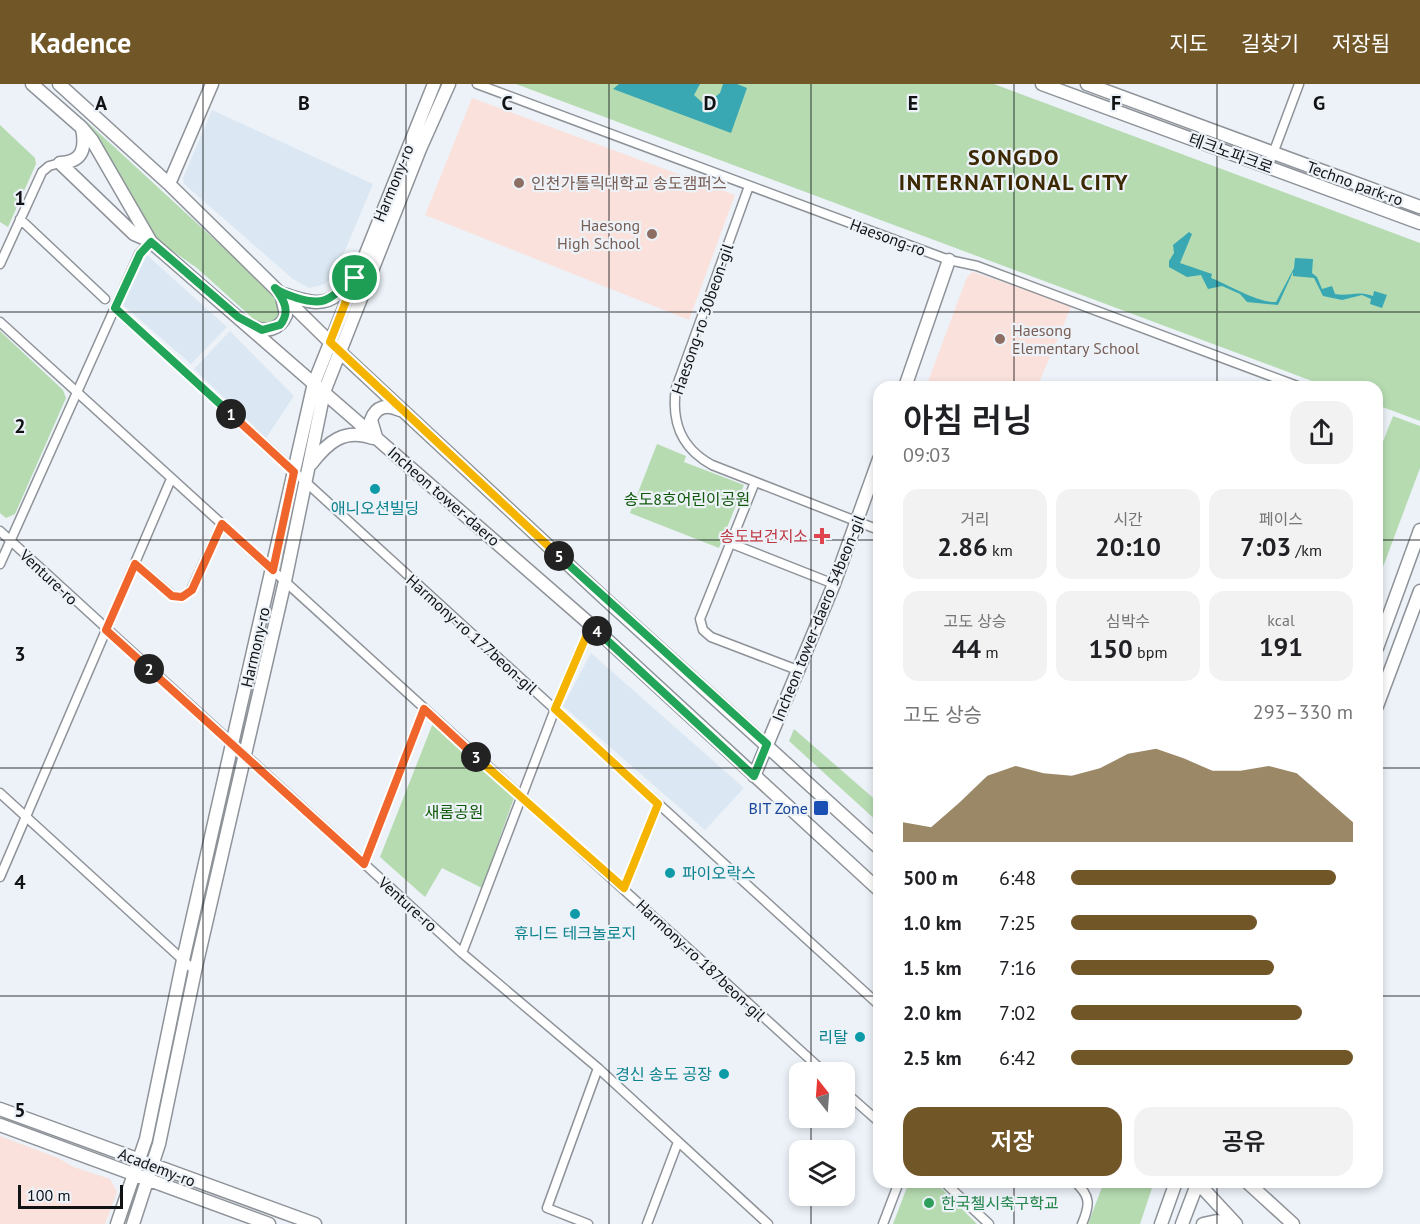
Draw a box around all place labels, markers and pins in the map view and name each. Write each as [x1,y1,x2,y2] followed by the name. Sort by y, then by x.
[531,173,727,193] place label: 인천가톨릭대학교 송도캠퍼스
[512,176,526,190] marker: 인천가톨릭대학교 송도캠퍼스
[557,215,640,253] place label: Haesong High School
[645,227,659,241] marker: Haesong High School
[329,252,380,303] pin
[1012,320,1140,358] place label: Haesong Elementary School
[993,332,1007,346] marker: Haesong Elementary School
[216,399,246,429] pin: 1
[368,482,382,496] marker: 애니오션빌딩
[331,498,419,518] place label: 애니오션빌딩
[720,526,808,546] place label: 송도보건지소
[813,527,831,545] marker: 송도보건지소
[544,541,574,571] pin: 5
[582,616,612,646] pin: 4
[134,654,164,684] pin: 2
[461,742,491,772] pin: 3
[748,798,808,818] place label: BIT Zone
[812,799,830,817] marker: BIT Zone
[682,863,756,883] place label: 파이오락스
[663,866,677,880] marker: 파이오락스
[568,907,582,921] marker: 휴니드 테크놀로지
[514,923,636,943] place label: 휴니드 테크놀로지
[819,1027,848,1047] place label: 리탈
[853,1030,867,1044] marker: 리탈
[615,1064,712,1084] place label: 경신 송도 공장
[717,1067,731,1081] marker: 경신 송도 공장
[941,1193,1059,1213] place label: 한국첼시축구학교
[922,1196,936,1210] marker: 한국첼시축구학교

